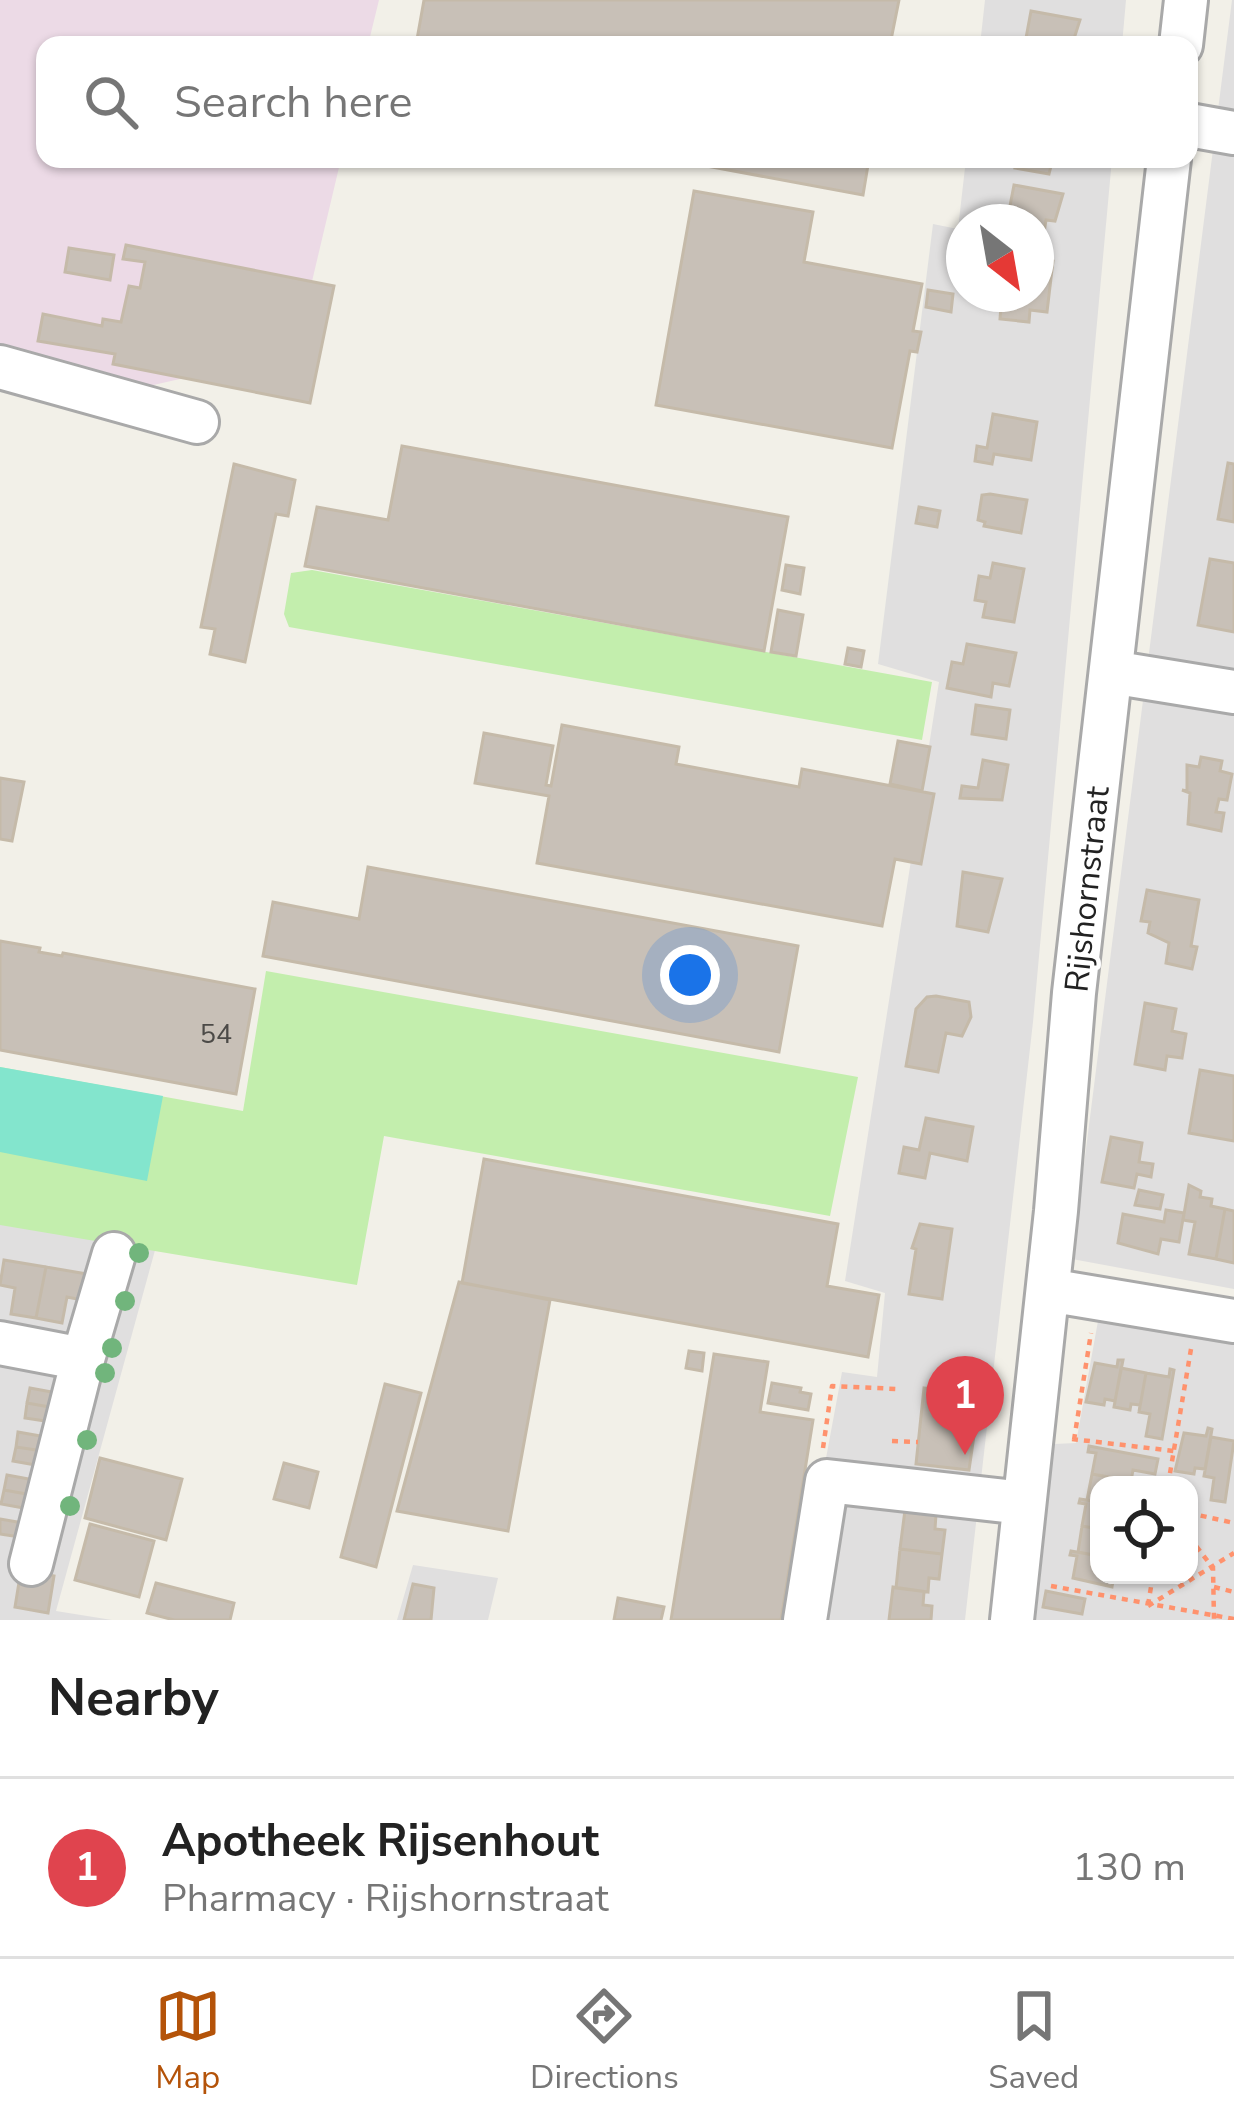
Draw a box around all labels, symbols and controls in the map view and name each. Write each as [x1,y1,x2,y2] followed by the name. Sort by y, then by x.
[36,36,1198,168] search box
[78,69,144,135] icon: search
[174,72,413,133] text: Search here
[946,204,1054,312] north arrow
[1054,784,1121,994] street label: Rijshornstraat
[660,945,720,1005] your location
[200,1016,232,1053] house number: 54
[926,1356,1004,1455] pin: 1
[1090,1476,1198,1584] map controls
[1090,1476,1198,1584] button: locate
[48,1663,219,1733] text: Nearby
[162,1811,599,1872] text: Apotheek Rijsenhout
[75,1841,99,1894] text: 1
[1072,1841,1186,1894] text: 130 m
[162,1872,609,1925] text: Pharmacy · Rijshornstraat
[155,1983,221,2100] tab: Map
[530,1983,679,2100] tab: Directions
[988,1983,1079,2100] tab: Saved

